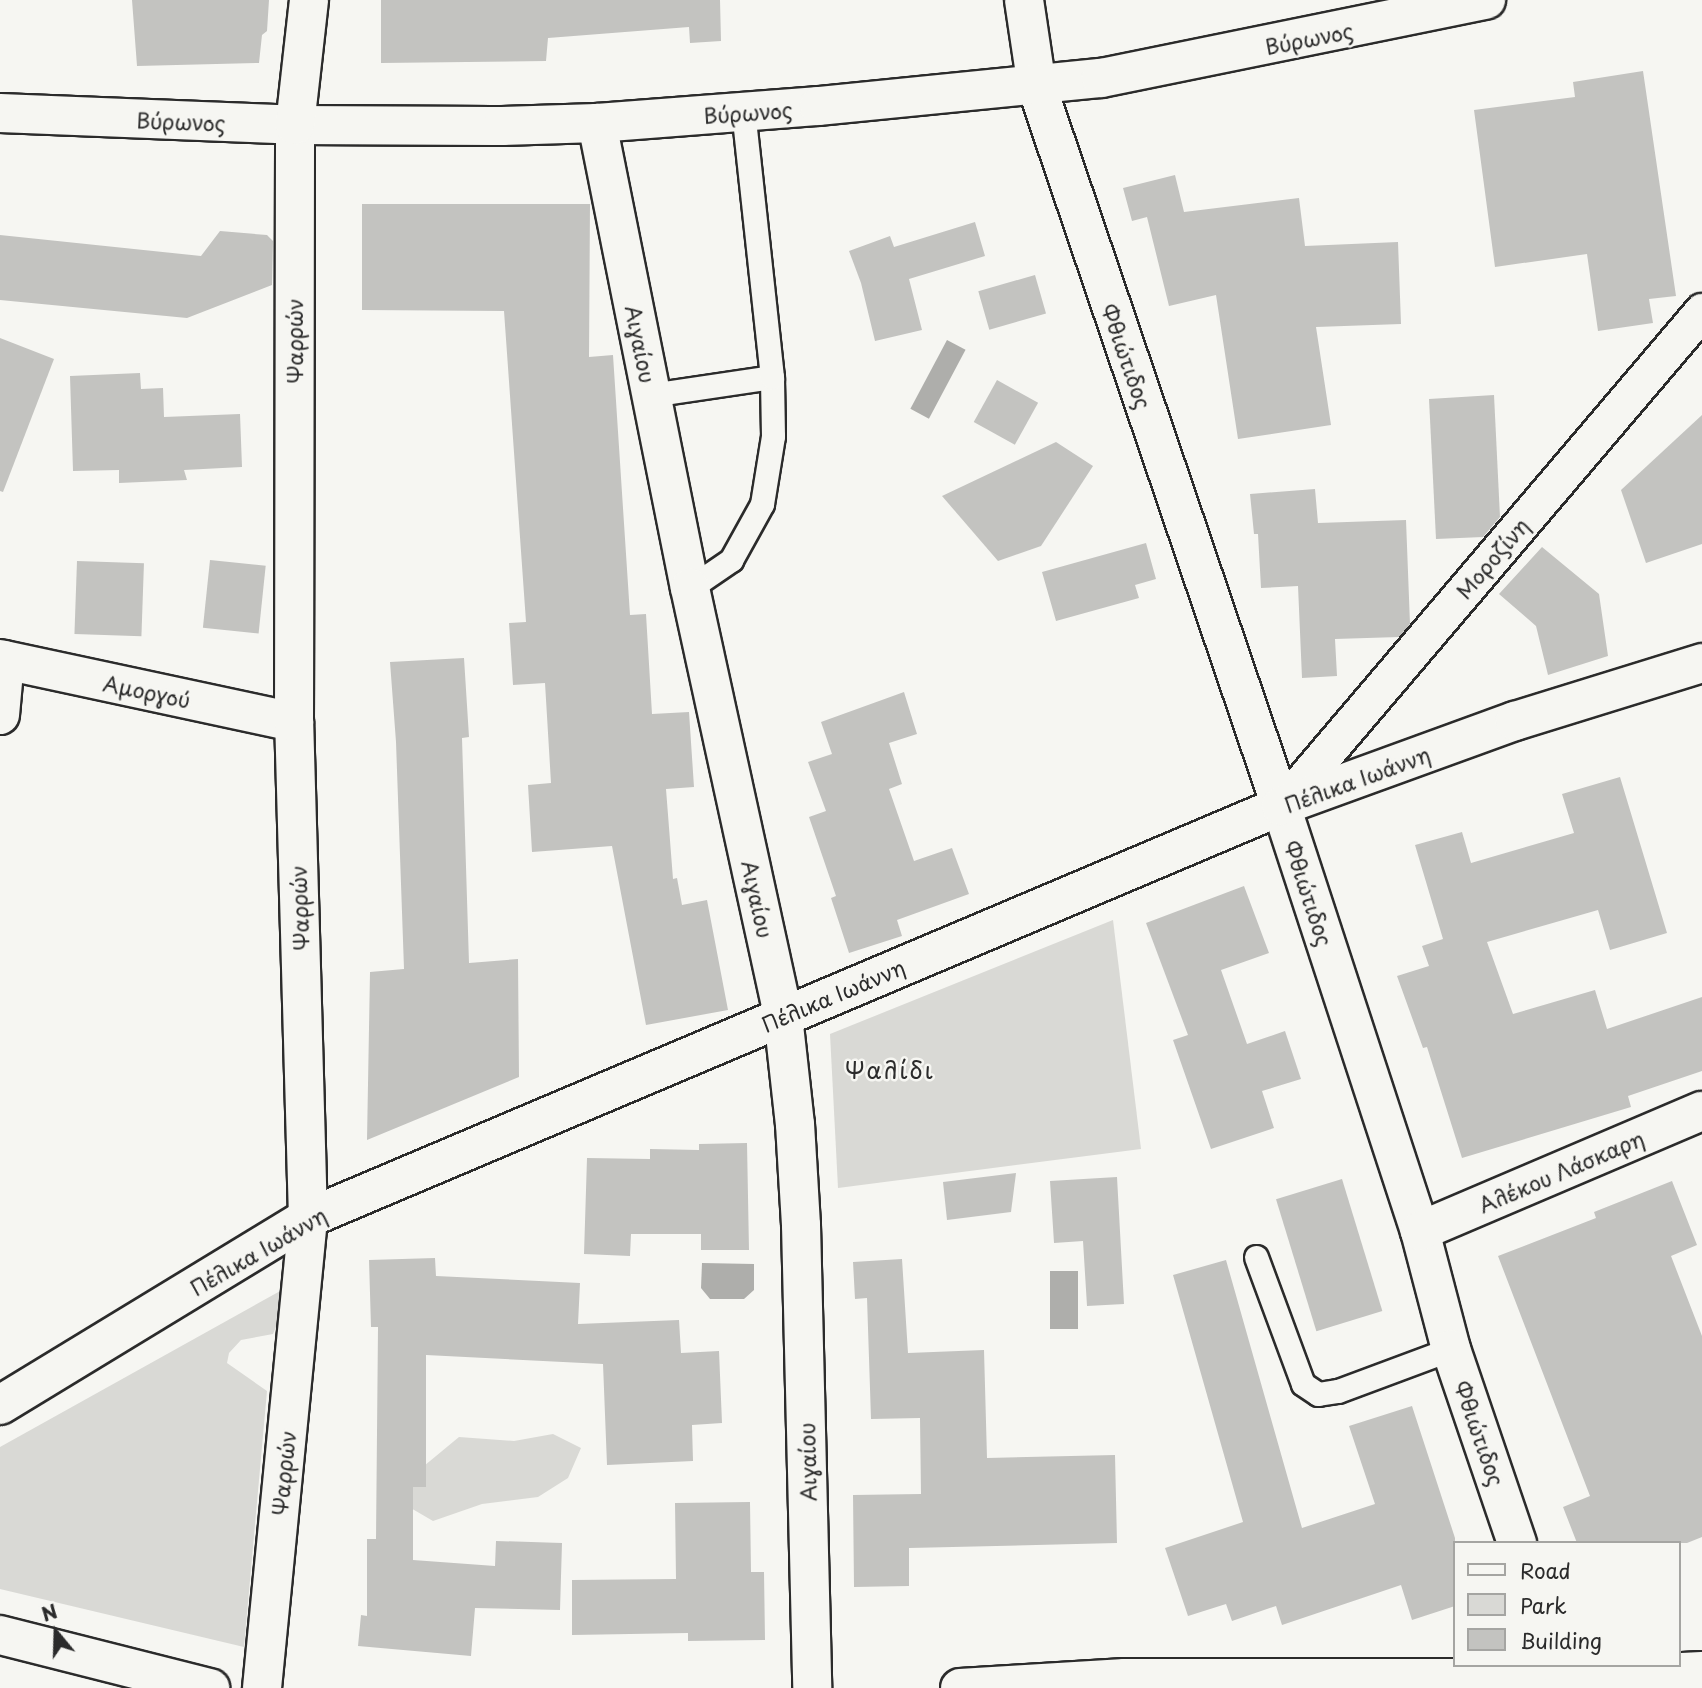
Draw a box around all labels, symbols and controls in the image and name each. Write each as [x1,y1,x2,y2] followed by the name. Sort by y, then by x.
[1263,17,1355,59] street label: Βύρωνος
[703,96,793,128] street label: Βύρωνος
[136,107,226,135] street label: Βύρωνος
[281,298,307,384] street label: Ψαρρών
[1097,300,1157,412] street label: Φθιώτιδος
[621,303,661,385] street label: Αιγαίου
[1450,513,1534,603] street label: Μοροζίνη
[101,669,193,713] street label: Αμοργού
[1280,741,1434,817] street label: Πέλικα Ιωάννη
[1280,837,1338,949] street label: Φθιώτιδος
[738,858,778,940] street label: Αιγαίου
[285,865,313,951] street label: Ψαρρών
[757,953,909,1037] street label: Πέλικα Ιωάννη
[846,1056,934,1084] district label: Ψαλίδι
[1474,1125,1648,1217] street label: Αλέκου Λάσκαρη
[185,1202,331,1300] street label: Πέλικα Ιωάννη
[1450,1377,1510,1489] street label: Φθιώτιδος
[794,1422,820,1502] street label: Αιγαίου
[266,1429,300,1517] street label: Ψαρρών
[1454,1541,1681,1667] legend
[1520,1554,1571,1586] text: Road
[1520,1589,1567,1621] text: Park
[37,1596,61,1628] text: N
[21,1597,91,1667] north arrow
[1520,1624,1602,1656] text: Building

